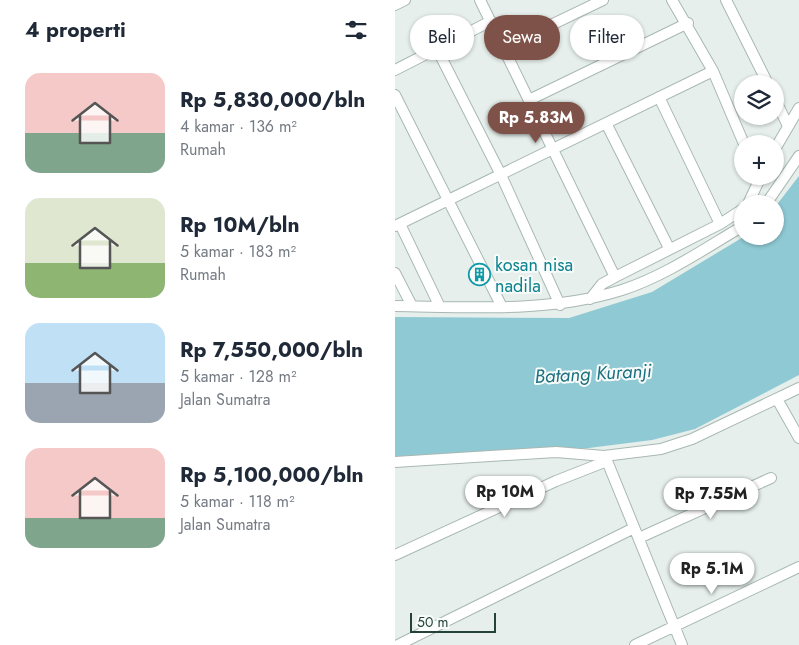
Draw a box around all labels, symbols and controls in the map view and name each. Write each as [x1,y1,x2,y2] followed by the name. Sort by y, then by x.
[25,15,126,45] text: 4 properti
[410,15,474,60] chip: Beli
[484,15,560,60] chip: Sewa
[570,15,644,60] chip: Filter
[342,16,370,44] icon: filters
[734,75,784,245] map controls
[734,75,784,125] button: layers
[180,85,365,115] text: Rp 5,830,000/bln
[65,93,125,153] icon: home
[484,102,588,144] pin: Rp 5.83M
[499,106,573,129] text: Rp 5.83M
[180,115,297,138] text: 4 kamar · 136 m²
[734,135,784,185] button: +
[180,138,226,161] text: Rumah
[734,195,784,245] button: −
[180,210,300,240] text: Rp 10M/bln
[65,218,125,278] icon: home
[180,240,296,263] text: 5 kamar · 183 m²
[495,252,573,299] place label: kosan nisa nadila
[180,263,226,286] text: Rumah
[467,263,491,287] building icon: kosan nisa nadila
[180,335,363,365] text: Rp 7,550,000/bln
[65,343,125,403] icon: home
[534,357,653,390] water label: Batang Kuranji
[180,365,296,388] text: 5 kamar · 128 m²
[180,388,270,411] text: Jalan Sumatra
[180,460,364,490] text: Rp 5,100,000/bln
[65,468,125,528] icon: home
[464,476,546,518] pin: Rp 10M
[659,478,763,520] pin: Rp 7.55M
[476,480,534,503] text: Rp 10M
[674,482,748,505] text: Rp 7.55M
[180,490,295,513] text: 5 kamar · 118 m²
[180,513,270,536] text: Jalan Sumatra
[666,552,758,595] pin: Rp 5.1M
[681,557,743,580] text: Rp 5.1M
[410,610,496,633] scale bar
[417,612,448,632] text: 50 m

